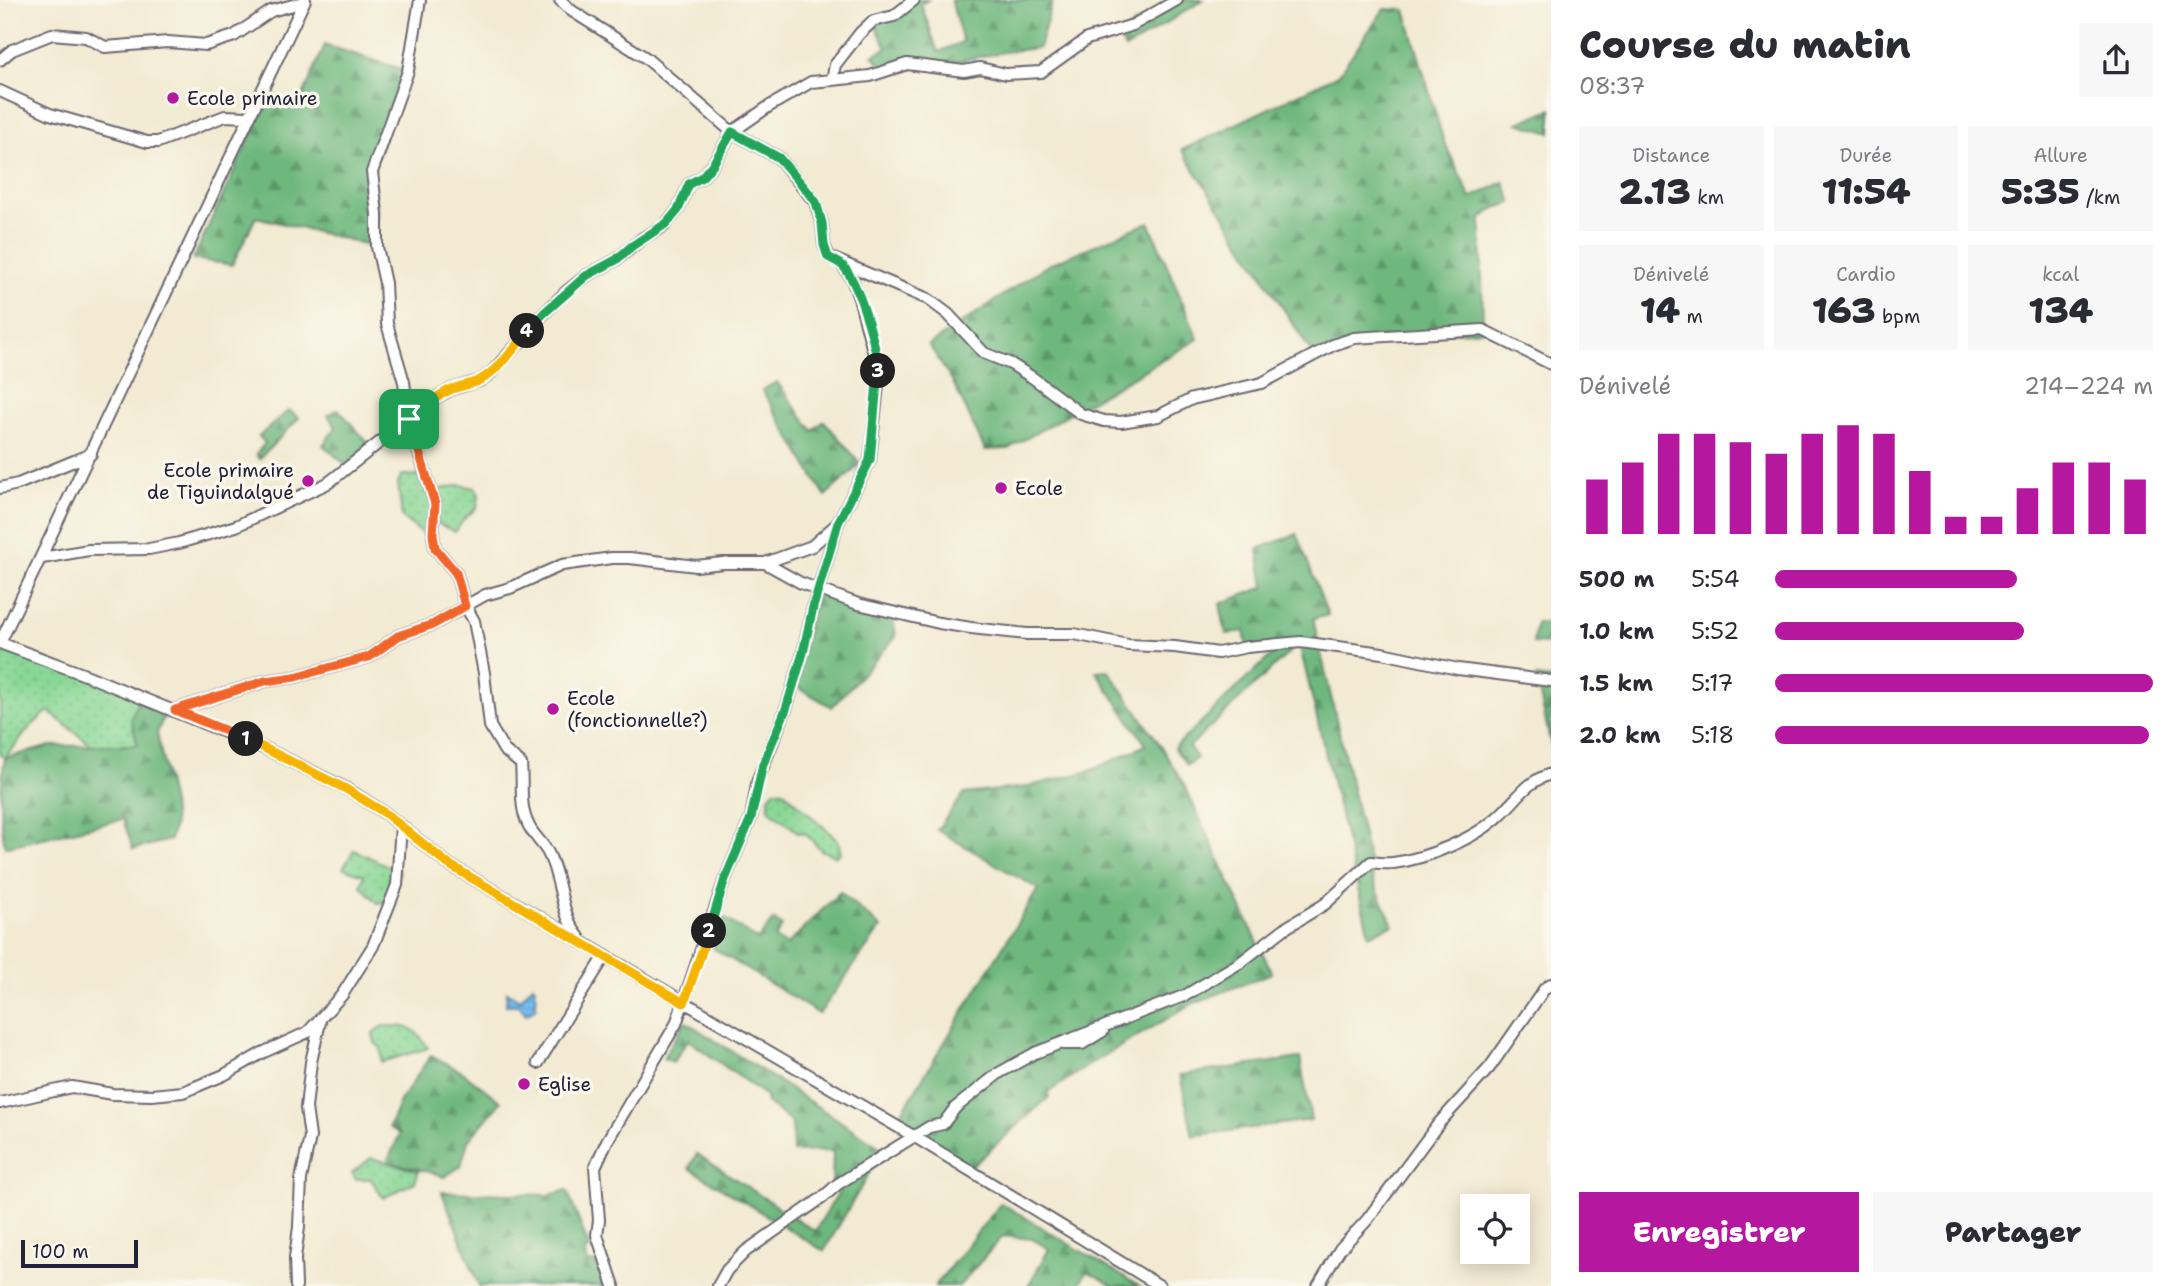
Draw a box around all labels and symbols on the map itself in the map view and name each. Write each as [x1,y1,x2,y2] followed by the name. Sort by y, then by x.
[187,86,318,111] place label: Ecole primaire
[165,90,181,106] marker: Ecole primaire
[510,314,544,348] pin: 4
[860,354,896,388] pin: 3
[379,389,439,449] pin
[147,458,294,505] place label: Ecole primaire de Tiguindalgué
[300,473,316,489] marker: Ecole primaire de Tiguindalgué
[1015,476,1063,501] place label: Ecole
[993,480,1009,496] marker: Ecole
[567,686,707,733] place label: Ecole (fonctionnelle?)
[545,701,561,717] marker: Ecole (fonctionnelle?)
[229,722,264,756] pin: 1
[692,914,726,948] pin: 2
[538,1072,591,1097] place label: Eglise
[516,1076,532,1092] marker: Eglise
[21,1237,138,1269] scale bar

